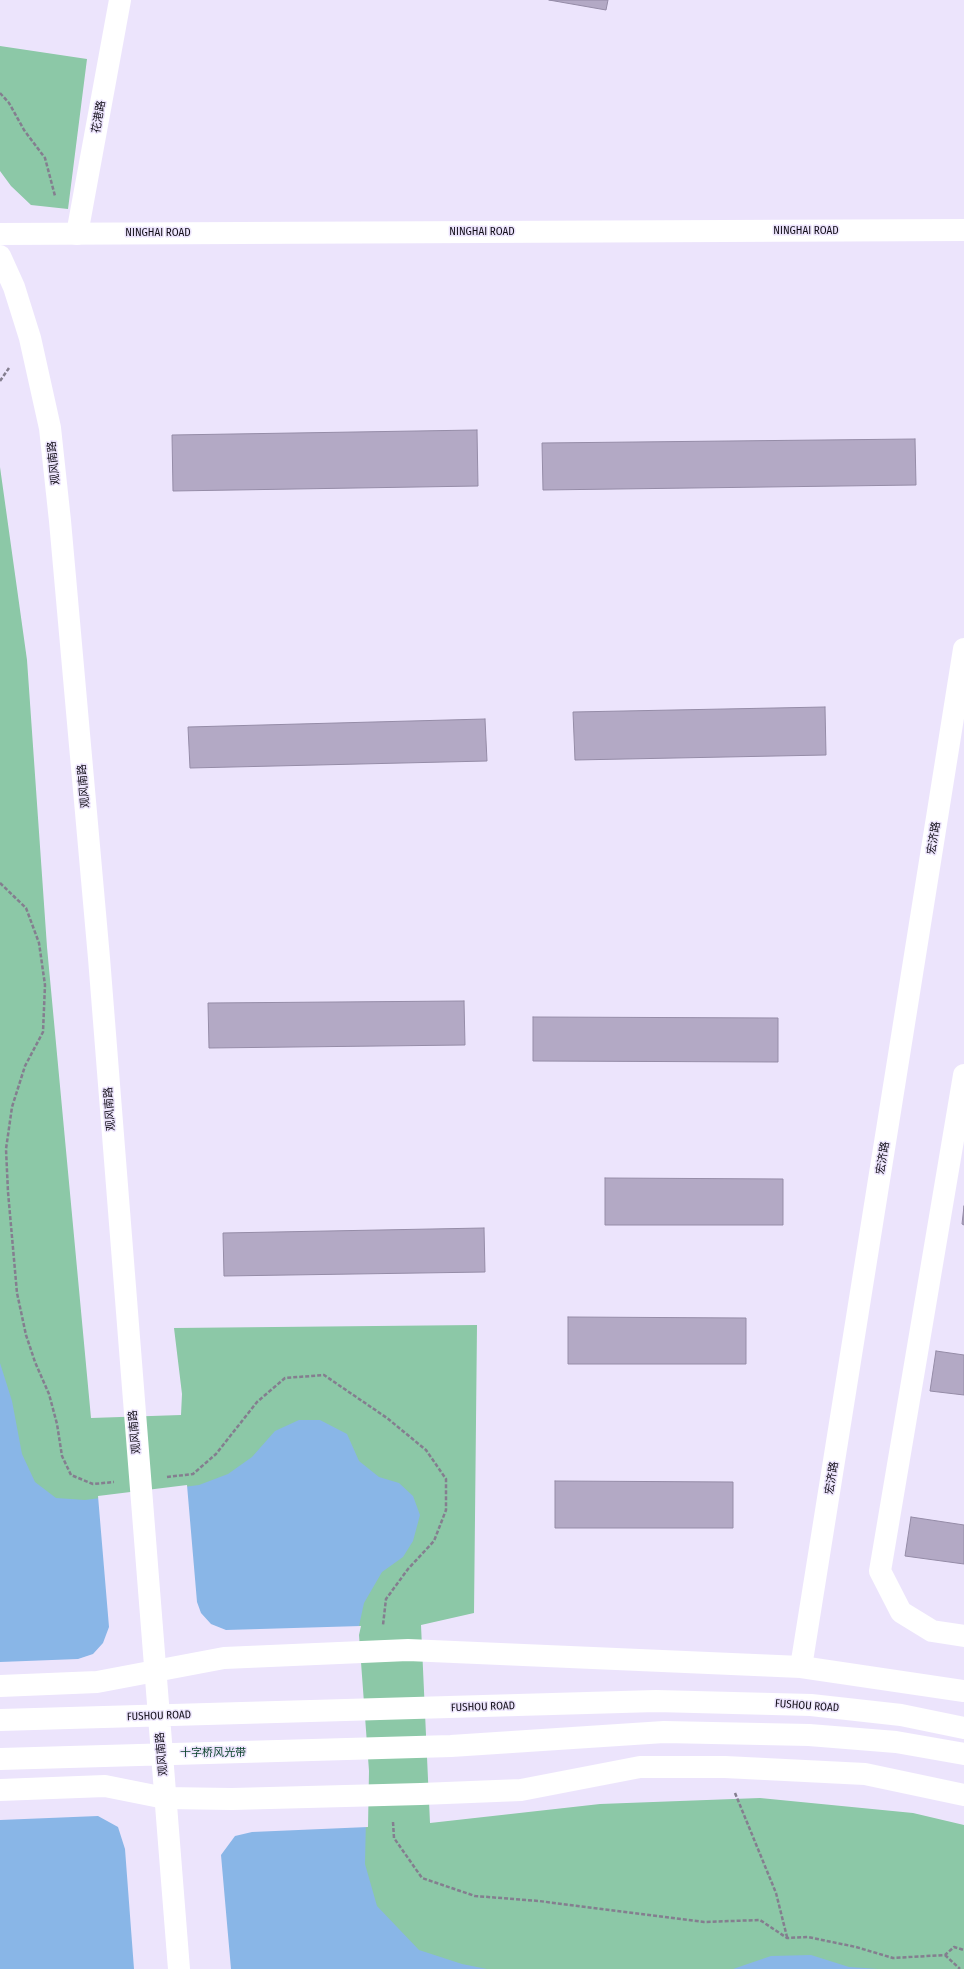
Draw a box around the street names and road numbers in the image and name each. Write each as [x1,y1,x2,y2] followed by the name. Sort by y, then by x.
[90,100,108,134] street label: 花港路
[773,224,839,238] street label: NINGHAI ROAD
[449,225,515,239] street label: NINGHAI ROAD
[125,226,191,240] street label: NINGHAI ROAD
[45,440,63,486] street label: 观风南路
[76,764,92,808] street label: 观风南路
[925,821,943,855] street label: 宏济路
[102,1087,118,1131] street label: 观风南路
[874,1141,892,1175] street label: 宏济路
[127,1410,143,1454] street label: 观风南路
[823,1461,841,1495] street label: 宏济路
[775,1697,839,1715] street label: FUSHOU ROAD
[451,1699,515,1715] street label: FUSHOU ROAD
[127,1708,191,1724] street label: FUSHOU ROAD
[154,1732,170,1776] street label: 观风南路

